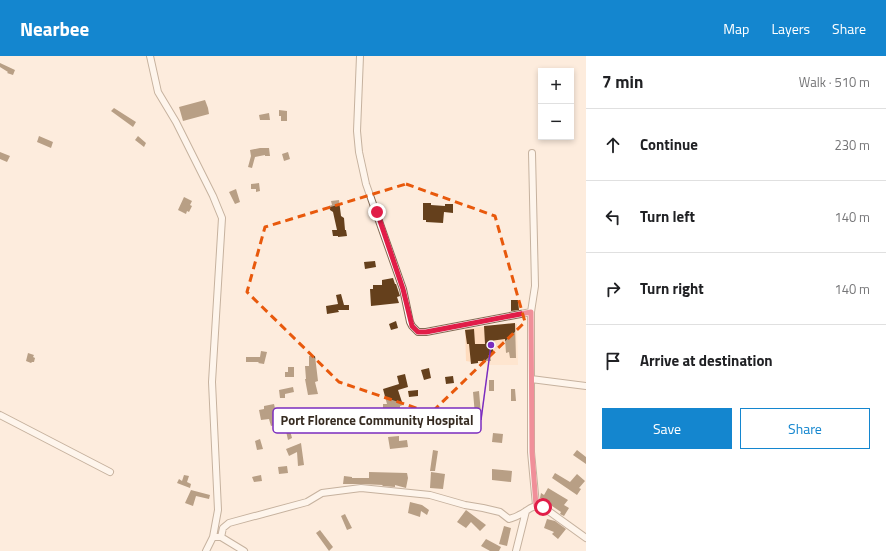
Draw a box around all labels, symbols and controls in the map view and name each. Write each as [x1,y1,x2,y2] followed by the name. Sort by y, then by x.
[20,14,89,43] text: Nearbee
[723,18,749,39] text: Map
[771,18,810,39] text: Layers
[832,18,866,39] text: Share
[538,68,574,140] map controls
[538,68,574,104] button: +
[602,69,643,95] text: 7 min
[799,72,870,92] text: Walk · 510 m
[538,104,574,140] button: −
[640,133,698,156] text: Continue
[602,134,624,156] icon: ahead
[834,135,870,155] text: 230 m
[368,203,386,221] route end
[640,205,695,228] text: Turn left
[602,206,624,228] icon: left
[834,207,870,227] text: 140 m
[640,277,704,300] text: Turn right
[602,278,624,300] icon: right
[834,279,870,299] text: 140 m
[640,349,773,372] text: Arrive at destination
[602,350,624,372] icon: arrive
[273,408,481,433] callout: Port Florence Community Hospital
[602,408,732,449] button: Save
[740,408,870,449] button: Share
[281,410,473,430] text: Port Florence Community Hospital
[534,498,552,516] route start

